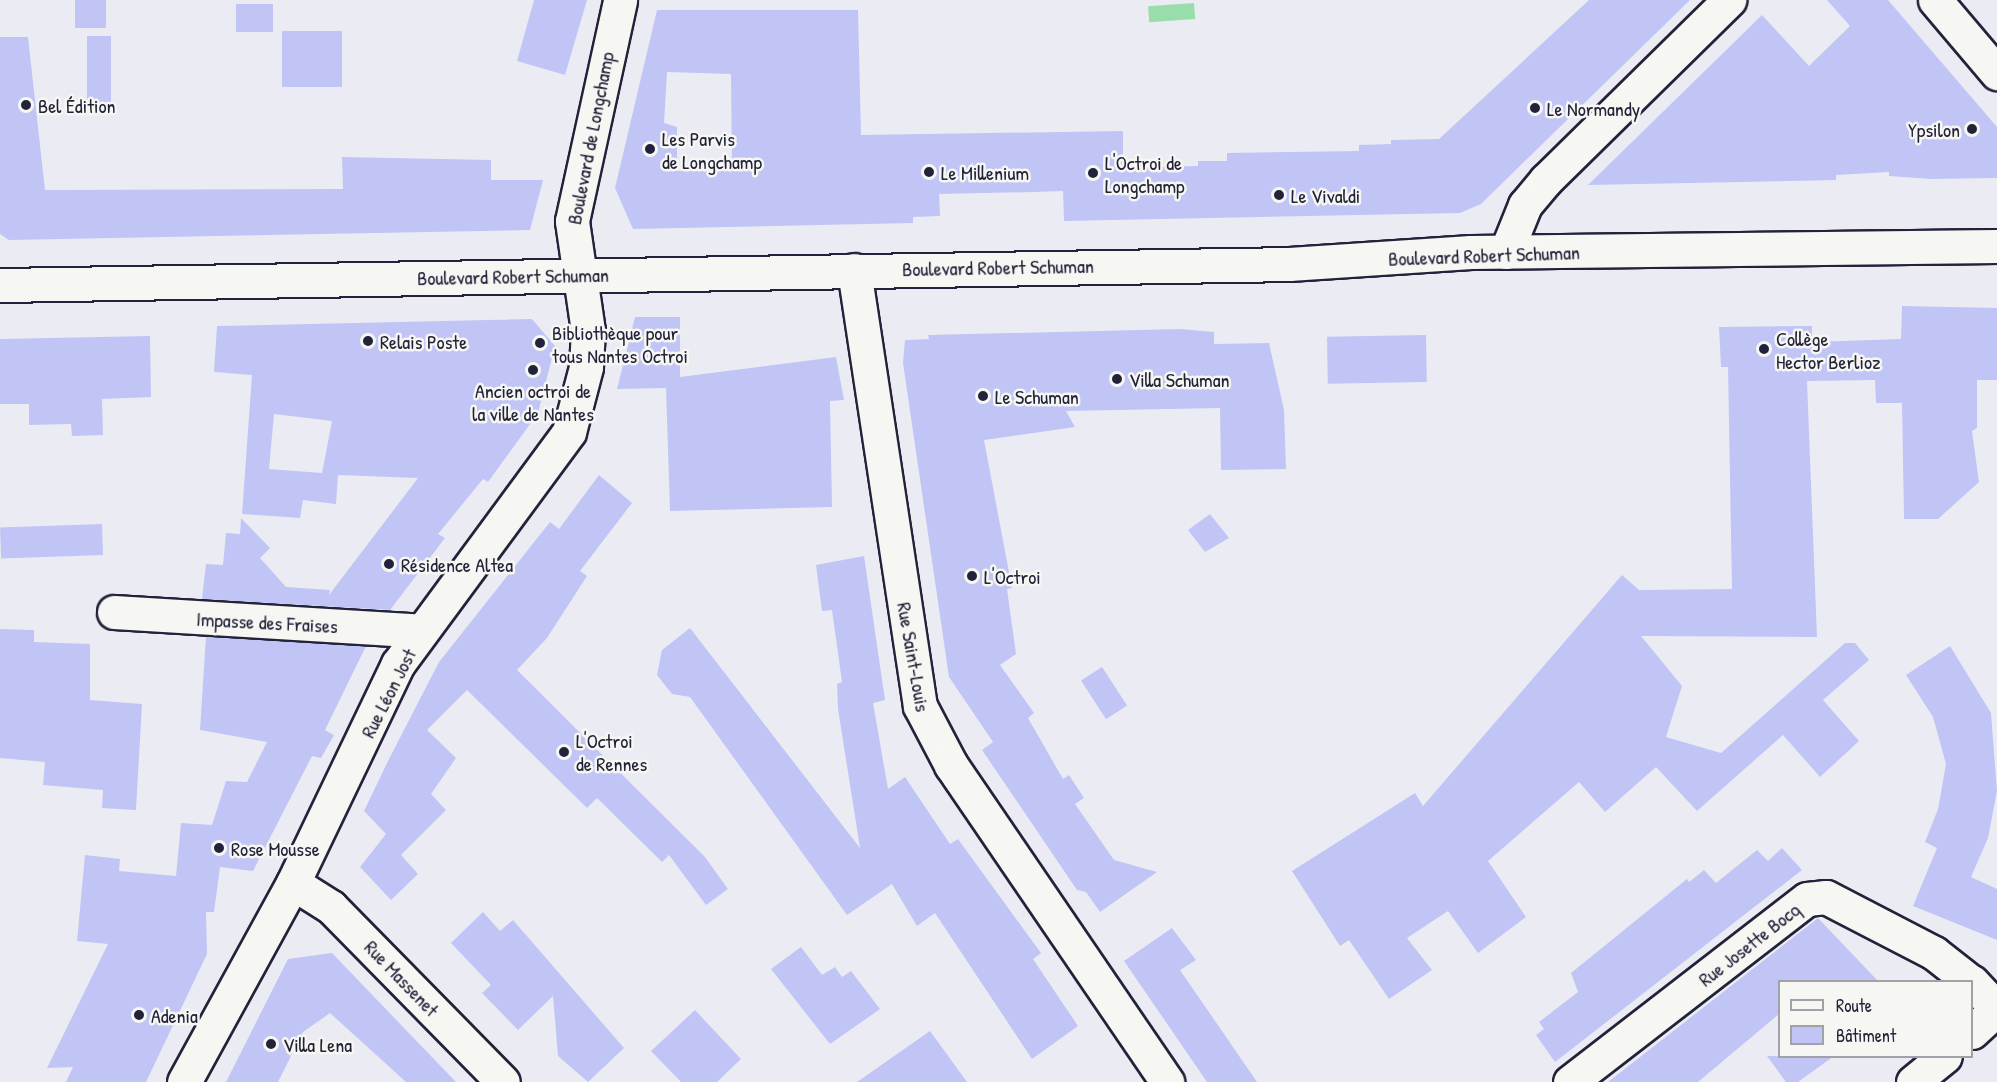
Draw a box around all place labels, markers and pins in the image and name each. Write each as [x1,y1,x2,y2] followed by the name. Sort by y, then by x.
[38,93,116,117] place label: Bel Édition
[1547,96,1640,120] place label: Le Normandy
[19,98,33,112] marker: Bel Édition
[1528,101,1542,115] marker: Le Normandy
[1908,117,1960,141] place label: Ypsilon
[1965,122,1979,136] marker: Ypsilon
[662,126,762,173] place label: Les Parvis de Longchamp
[643,142,657,156] marker: Les Parvis de Longchamp
[1105,150,1185,197] place label: L'Octroi de Longchamp
[941,160,1029,184] place label: Le Millenium
[922,165,936,179] marker: Le Millenium
[1086,166,1100,180] marker: L'Octroi de Longchamp
[1291,183,1360,207] place label: Le Vivaldi
[1272,188,1286,202] marker: Le Vivaldi
[552,320,688,367] place label: Bibliothèque pour tous Nantes Octroi
[1776,326,1881,373] place label: Collège Hector Berlioz
[380,329,467,353] place label: Relais Poste
[361,334,375,348] marker: Relais Poste
[533,336,547,350] marker: Bibliothèque pour tous Nantes Octroi
[1757,342,1771,356] marker: Collège Hector Berlioz
[526,363,540,377] marker: Ancien octroi de la ville de Nantes
[1129,367,1230,391] place label: Villa Schuman
[1110,372,1124,386] marker: Villa Schuman
[472,379,594,426] place label: Ancien octroi de la ville de Nantes
[995,384,1079,408] place label: Le Schuman
[976,389,990,403] marker: Le Schuman
[401,552,513,576] place label: Résidence Altea
[382,557,396,571] marker: Résidence Altea
[984,564,1041,588] place label: L'Octroi
[965,569,979,583] marker: L'Octroi
[576,728,647,775] place label: L'Octroi de Rennes
[557,745,571,759] marker: L'Octroi de Rennes
[231,836,320,860] place label: Rose Mousse
[212,841,226,855] marker: Rose Mousse
[151,1003,198,1027] place label: Adenia
[132,1008,146,1022] marker: Adenia
[283,1032,352,1056] place label: Villa Lena
[264,1037,278,1051] marker: Villa Lena

